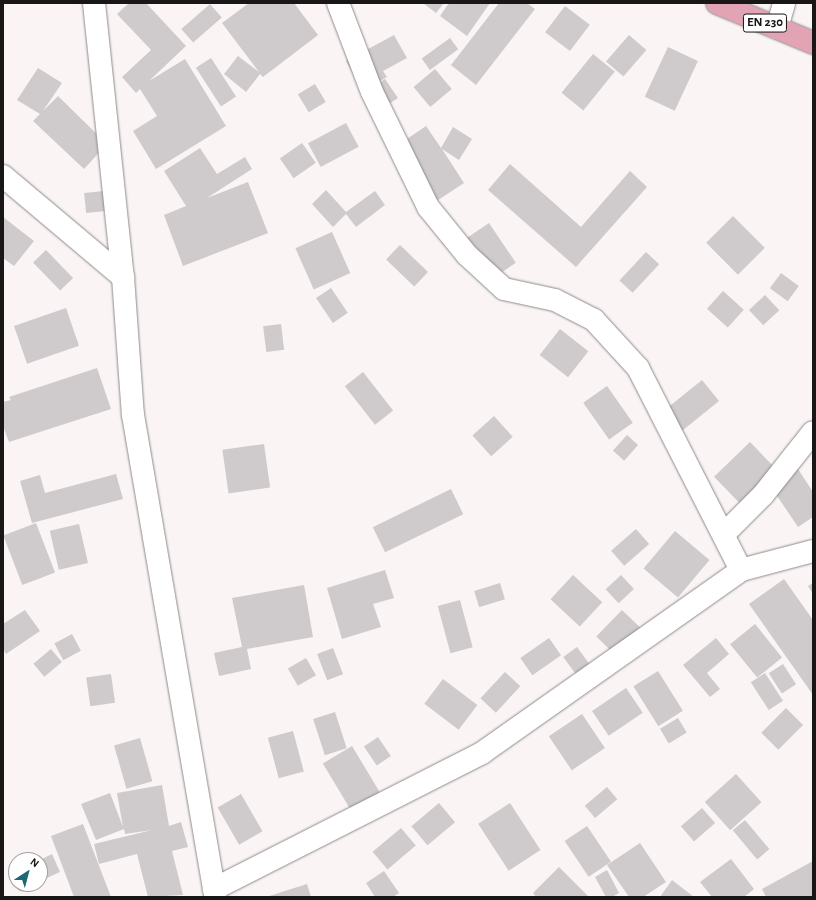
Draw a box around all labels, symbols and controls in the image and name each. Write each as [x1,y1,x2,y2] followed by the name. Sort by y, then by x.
[742,12,788,34] road number: EN 230
[8,852,48,892] north arrow
[28,856,41,869] text: N

